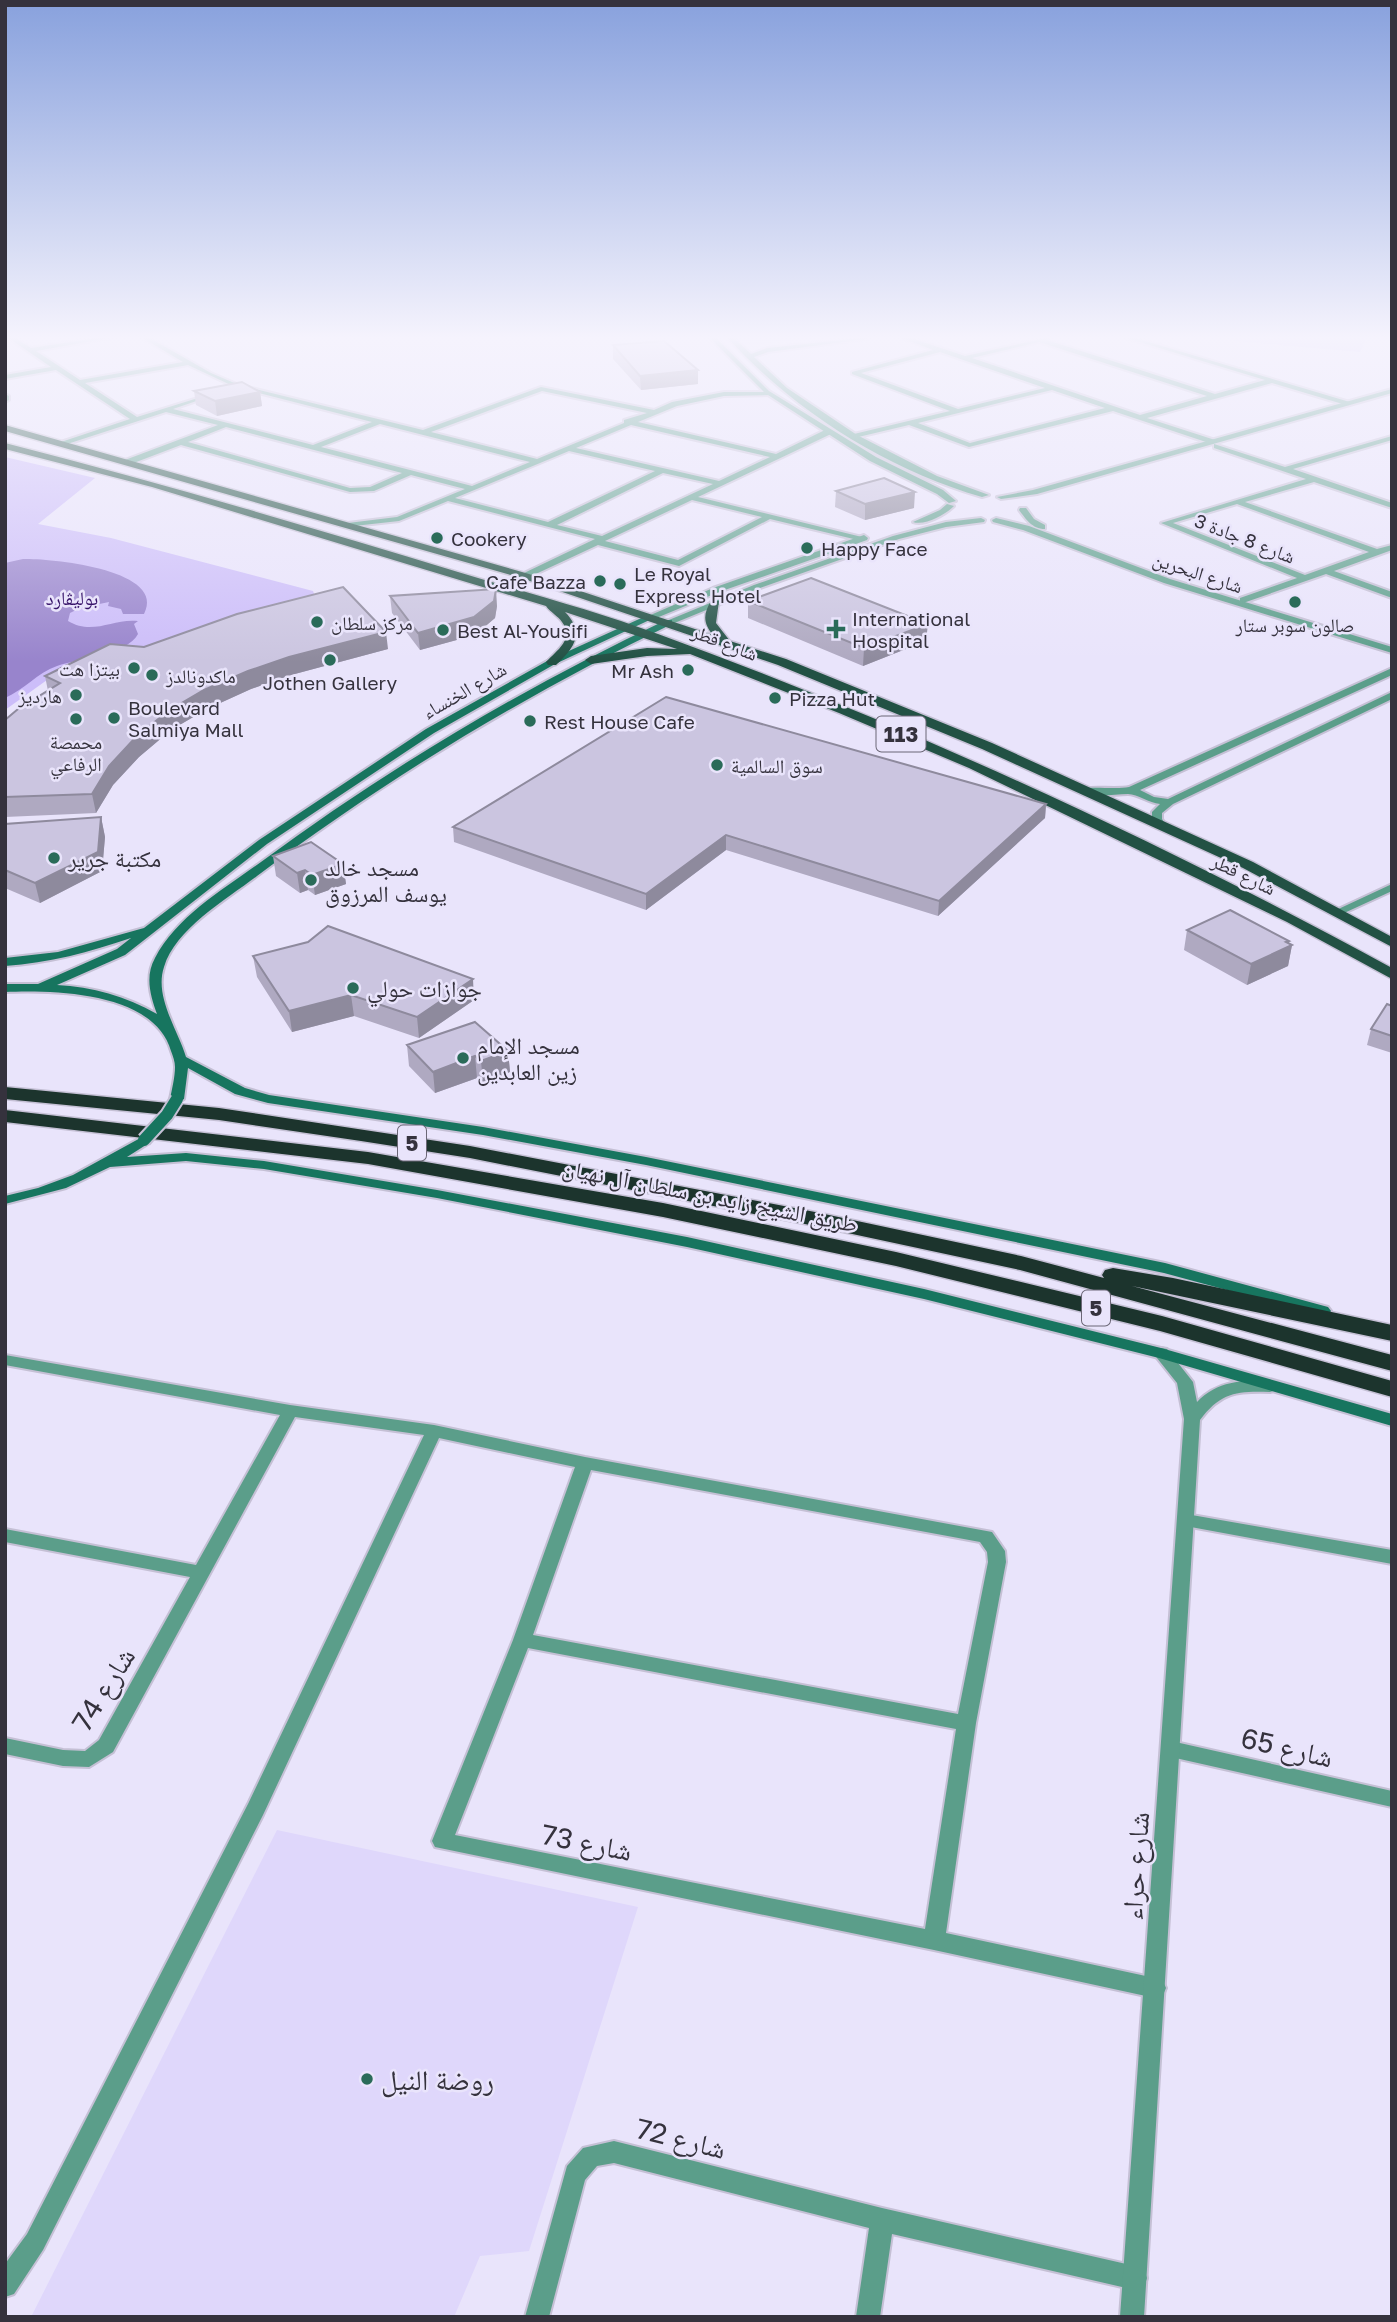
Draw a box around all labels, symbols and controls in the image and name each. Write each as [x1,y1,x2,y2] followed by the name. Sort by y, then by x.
[1191,508,1298,569] street label: شارع 8 جادة 3
[451,527,527,550] place label: Cookery
[429,530,445,546] marker: Cookery
[821,537,928,560] place label: Happy Face
[799,540,815,556] marker: Happy Face
[1150,547,1246,598] street label: شارع البحرين
[634,562,761,607] place label: Le Royal Express Hotel
[486,570,586,593] place label: Cafe Bazza
[592,573,608,589] marker: Cafe Bazza
[612,576,628,592] marker: Le Royal Express Hotel
[46,586,98,610] park label: بوليڤارد
[1287,594,1303,610] marker: صالون سوبر ستار
[852,607,970,652] place label: International Hospital
[331,611,413,635] place label: مركز سلطان
[1234,613,1355,637] place label: صالون سوبر ستار
[309,614,325,630] marker: مركز سلطان
[457,619,588,642] place label: Best Al-Yousifi
[688,619,761,666] street label: شارع قطر
[826,619,846,639] marker: International Hospital
[435,622,451,638] marker: Best Al-Yousifi
[322,652,338,668] marker: Jothen Gallery
[59,657,120,681] place label: بيتزا هت
[418,657,511,724] street label: شارع الخنساء
[611,659,674,682] place label: Mr Ash
[126,660,142,676] marker: بيتزا هت
[680,662,696,678] marker: Mr Ash
[165,664,236,688] place label: ماكدونالدز
[144,667,160,683] marker: ماكدونالدز
[263,671,398,694] place label: Jothen Gallery
[17,684,62,708] place label: هارديز
[68,687,84,703] marker: هارديز
[789,687,875,710] place label: Pizza Hut
[767,690,783,706] marker: Pizza Hut
[128,696,244,741] place label: Boulevard Salmiya Mall
[106,710,122,726] marker: Boulevard Salmiya Mall
[544,710,695,733] place label: Rest House Cafe
[68,711,84,727] marker: محمصة الرفاعي
[522,713,538,729] marker: Rest House Cafe
[876,716,926,752] road number: 113
[50,730,102,779] place label: محمصة الرفاعي
[731,754,823,778] place label: سوق السالمية
[709,757,725,773] marker: سوق السالمية
[67,844,161,873] place label: مكتبة جرير
[1207,848,1280,900] street label: شارع قطر
[46,850,62,866] marker: مكتبة جرير
[325,853,447,908] place label: مسجد خالد يوسف المرزوق
[303,872,319,888] marker: مسجد خالد يوسف المرزوق
[367,974,482,1008] place label: جوازات حولي
[345,980,361,996] marker: جوازات حولي
[477,1031,580,1086] place label: مسجد الإمام زين العابدين
[455,1050,471,1066] marker: مسجد الإمام زين العابدين
[398,1126,426,1160] road number: 5
[560,1153,860,1239] street label: طريق الشيخ زايد بن سلطان آل نهيان
[1082,1290,1110,1326] road number: 5
[65,1641,143,1738] street label: شارع 74
[1237,1720,1336,1776] street label: شارع 65
[1115,1811,1157,1921] street label: شارع حراء
[539,1817,635,1869] street label: شارع 73
[381,2063,494,2098] place label: روضة النيل
[359,2071,375,2087] marker: روضة النيل
[632,2111,729,2167] street label: شارع 72

